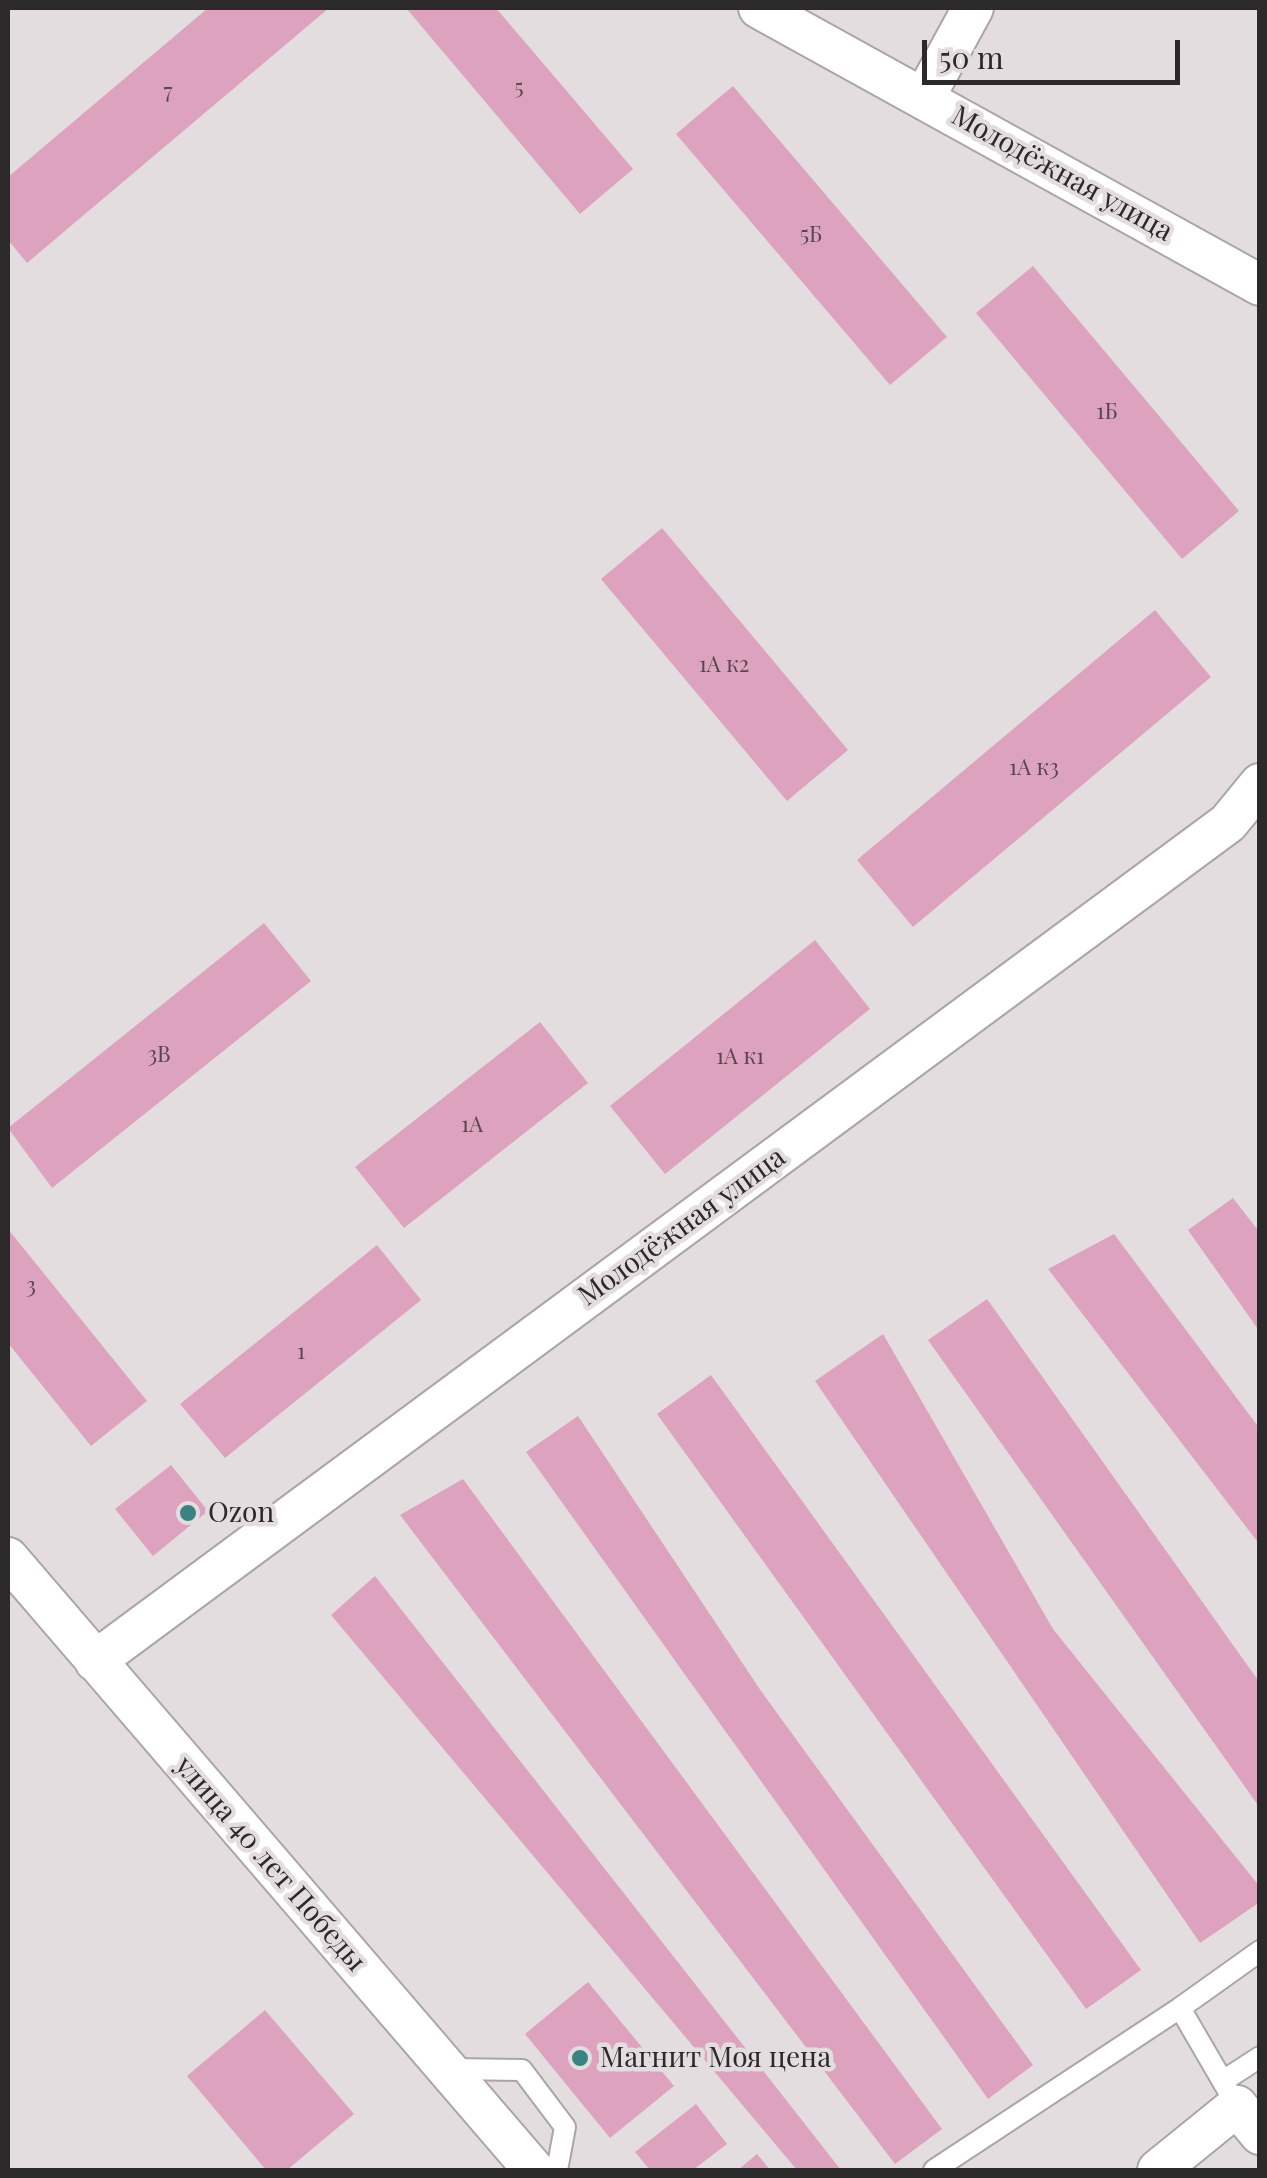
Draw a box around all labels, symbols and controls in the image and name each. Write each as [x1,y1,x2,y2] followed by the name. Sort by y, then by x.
[927,20,1184,82] scale bar
[939,37,1004,77] text: 50 m
[514,75,524,101] house number: 5
[164,79,172,105] house number: 7
[946,99,1178,249] street label: Молодёжная улица
[800,222,822,248] house number: 5Б
[1096,399,1118,425] house number: 1Б
[699,652,749,678] house number: 1А к2
[1009,755,1059,781] house number: 1А к3
[147,1042,171,1068] house number: 3В
[716,1044,764,1070] house number: 1А к1
[461,1112,483,1138] house number: 1А
[572,1141,792,1313] street label: Молодёжная улица
[26,1273,36,1299] house number: 3
[297,1339,305,1365] house number: 1
[208,1496,274,1530] place label: Ozon
[177,1502,199,1524] marker: Ozon
[168,1750,372,1978] street label: улица 40 лет Победы
[600,2041,831,2075] place label: Магнит Моя цена
[569,2047,591,2069] marker: Магнит Моя цена

